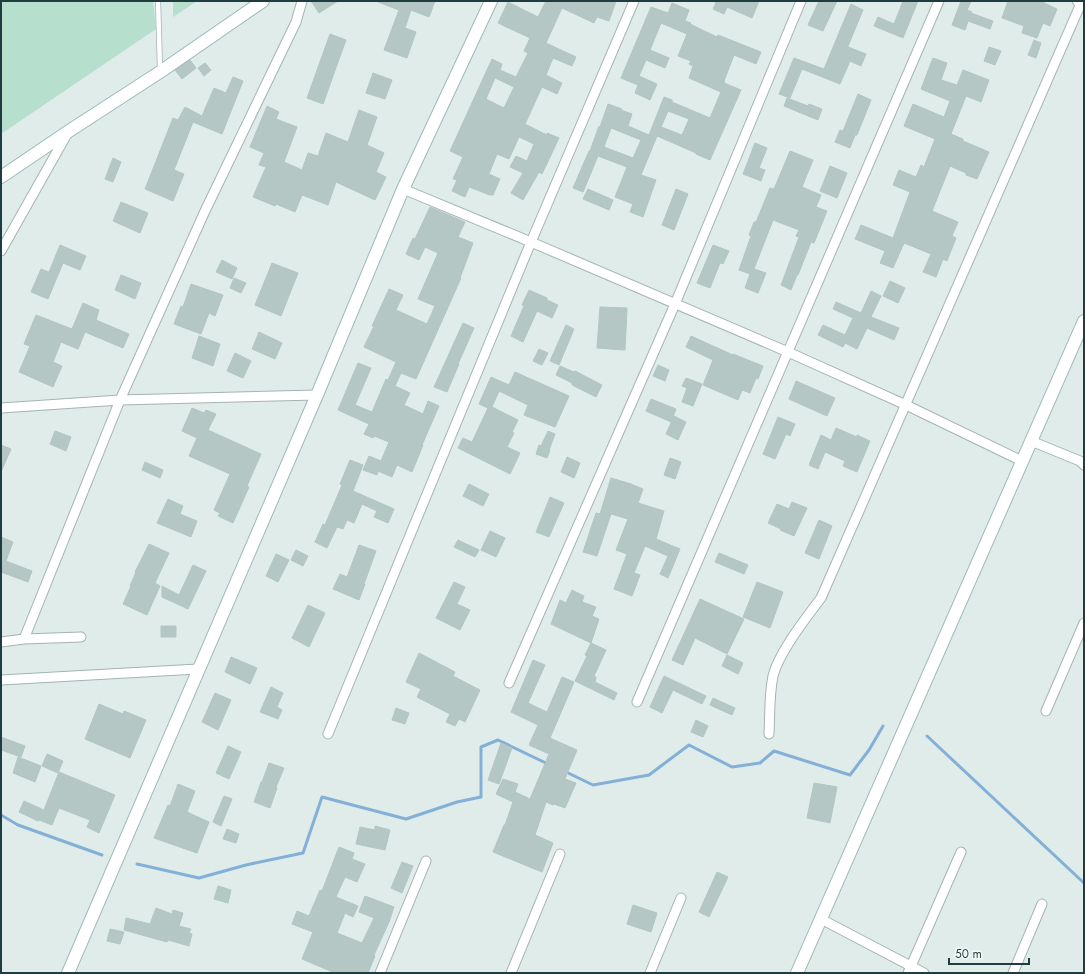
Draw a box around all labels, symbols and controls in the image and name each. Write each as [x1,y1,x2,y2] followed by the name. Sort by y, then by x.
[949,940,1029,966] scale bar
[955,945,982,963] text: 50 m

